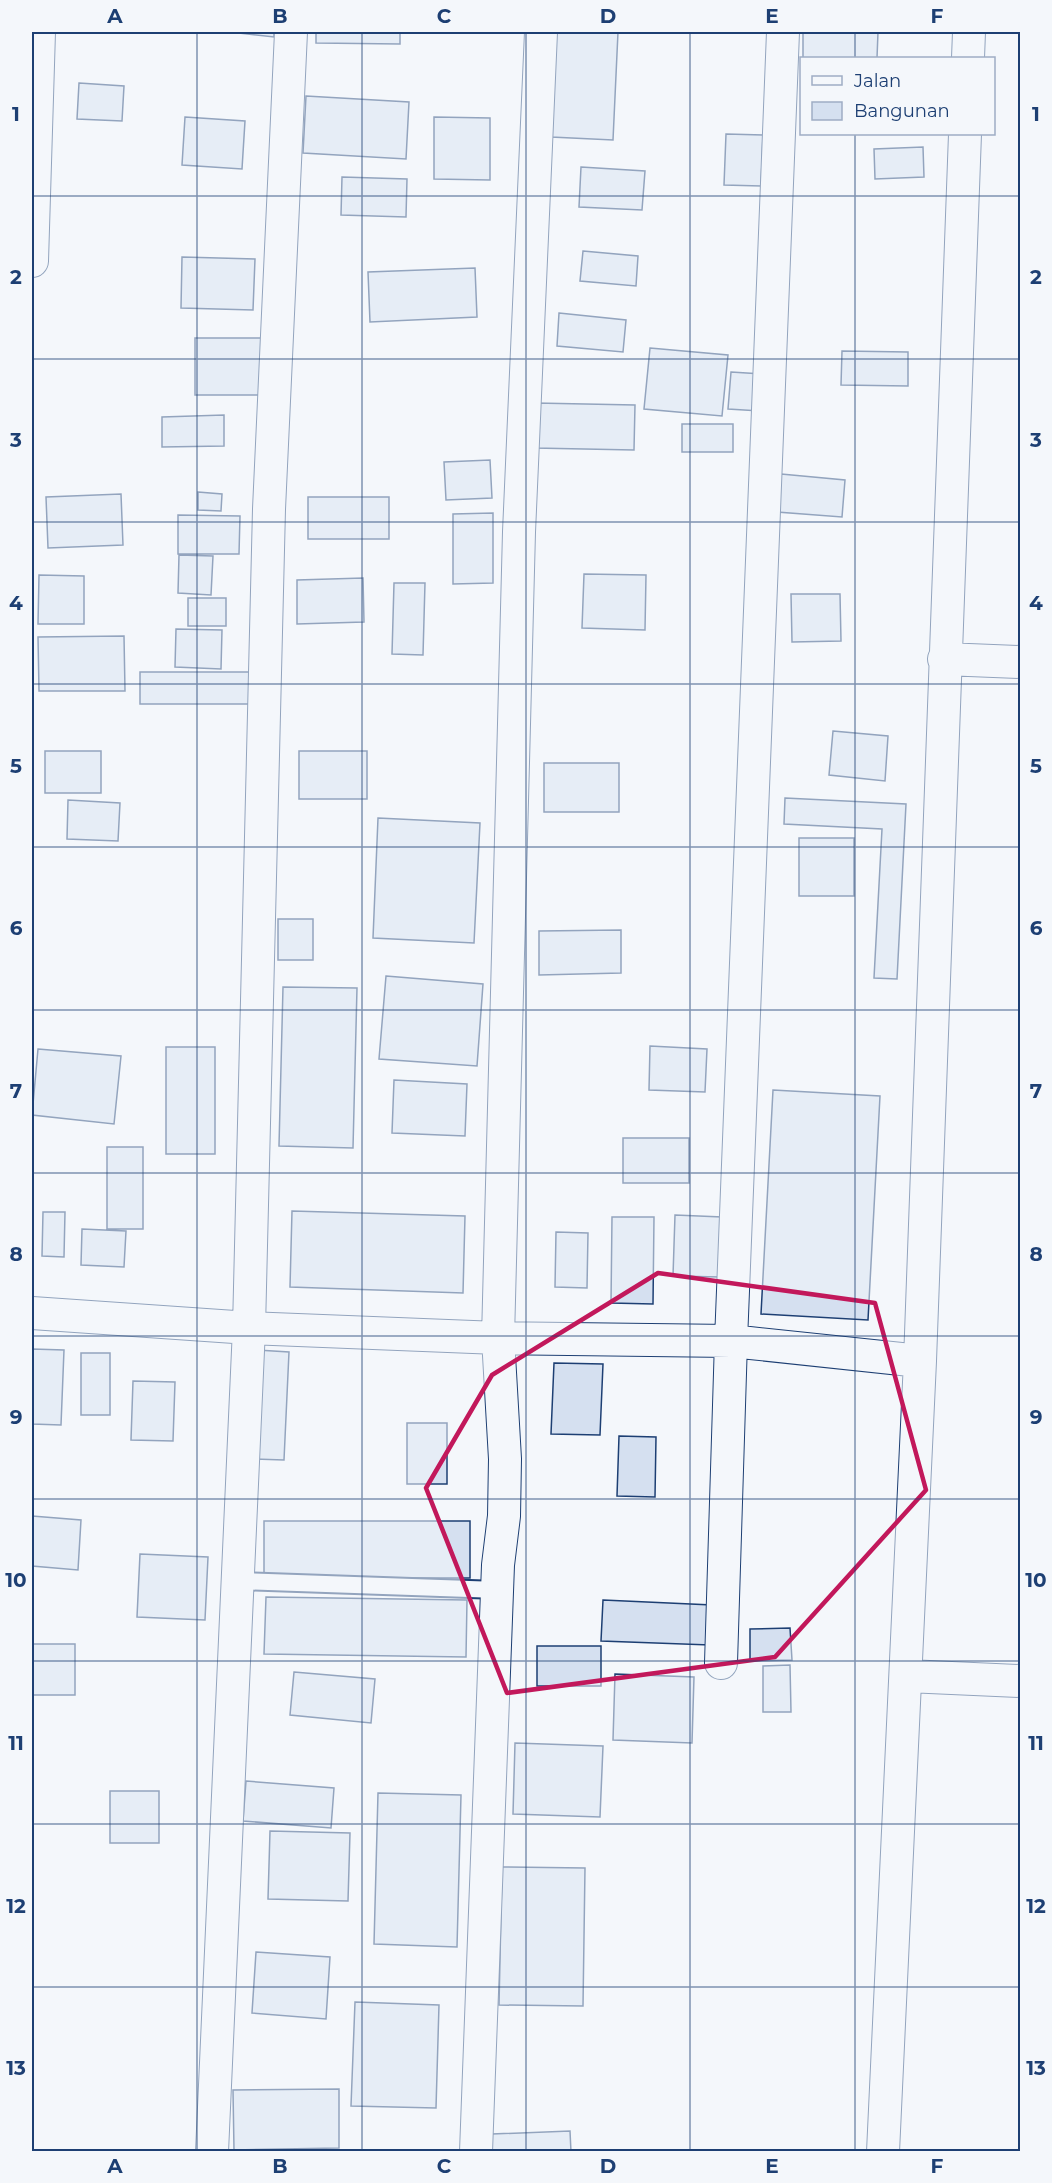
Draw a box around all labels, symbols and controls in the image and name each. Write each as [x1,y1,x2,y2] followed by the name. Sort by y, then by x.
[106,4,123,28] text: A
[272,4,288,28] text: B
[437,4,452,28] text: C
[600,4,616,28] text: D
[765,4,779,28] text: E
[931,4,944,28] text: F
[800,57,995,135] legend
[853,70,901,92] text: Jalan
[854,100,950,122] text: Bangunan
[12,102,20,126] text: 1
[1032,102,1040,126] text: 1
[10,265,22,289] text: 2
[1030,265,1042,289] text: 2
[9,428,22,452] text: 3
[1029,428,1042,452] text: 3
[9,591,23,615] text: 4
[1029,591,1043,615] text: 4
[10,754,22,778] text: 5
[1030,754,1042,778] text: 5
[10,916,23,940] text: 6
[1030,916,1043,940] text: 6
[10,1079,22,1103] text: 7
[1030,1079,1042,1103] text: 7
[9,1242,23,1266] text: 8
[1029,1242,1043,1266] text: 8
[10,1405,22,1429] text: 9
[1030,1405,1042,1429] text: 9
[5,1568,27,1592] text: 10
[1025,1568,1047,1592] text: 10
[8,1731,24,1755] text: 11
[1028,1731,1044,1755] text: 11
[6,1894,26,1918] text: 12
[1026,1894,1046,1918] text: 12
[6,2056,26,2080] text: 13
[1026,2056,1046,2080] text: 13
[106,2154,123,2178] text: A
[272,2154,288,2178] text: B
[437,2154,452,2178] text: C
[600,2154,616,2178] text: D
[765,2154,779,2178] text: E
[931,2154,944,2178] text: F

